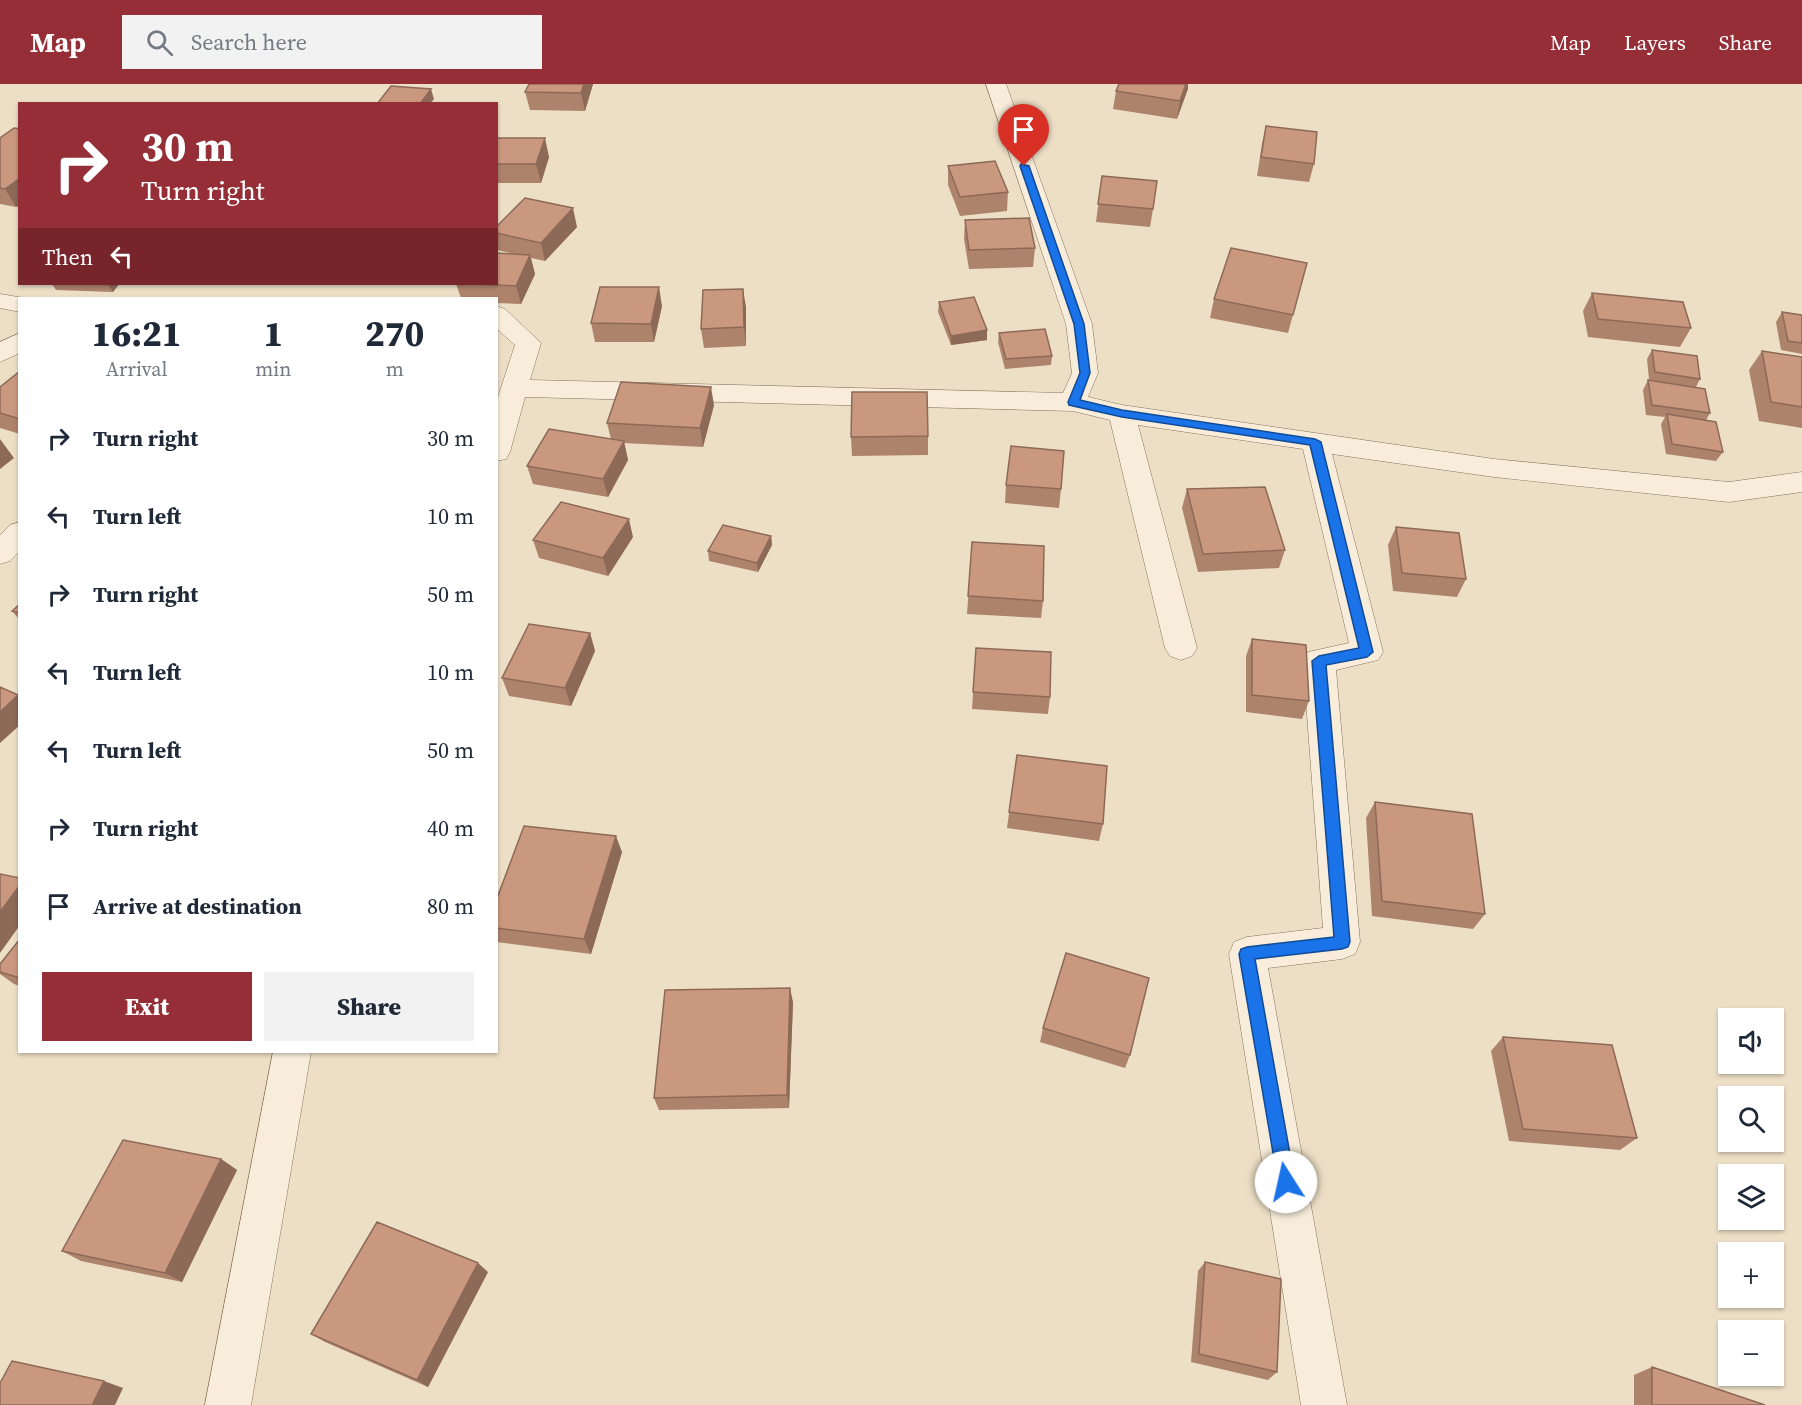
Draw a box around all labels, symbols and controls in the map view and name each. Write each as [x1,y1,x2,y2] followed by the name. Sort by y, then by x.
[122,15,542,69] search box
[30,23,86,61] text: Map
[143,26,176,59] icon: search
[191,27,307,57] text: Search here
[1550,28,1591,57] text: Map
[1624,28,1686,57] text: Layers
[1719,28,1772,57] text: Share
[998,104,1049,166] pin
[1007,113,1040,146] icon: arrive
[141,117,234,175] text: 30 m
[42,126,120,204] icon: right
[141,172,265,209] text: Turn right
[105,240,138,273] icon: left
[42,242,93,272] text: Then
[92,309,182,358] text: 16:21
[263,309,283,358] text: 1
[365,309,424,358] text: 270
[106,355,168,383] text: Arrival
[255,355,291,383] text: min
[386,355,404,383] text: m
[42,422,75,455] icon: right
[93,423,198,453] text: Turn right
[427,423,474,453] text: 30 m
[42,500,75,533] icon: left
[93,501,181,531] text: Turn left
[427,501,474,531] text: 10 m
[42,578,75,611] icon: right
[93,579,198,609] text: Turn right
[427,579,474,609] text: 50 m
[42,656,75,689] icon: left
[93,657,181,687] text: Turn left
[427,657,474,687] text: 10 m
[42,734,75,767] icon: left
[93,735,181,765] text: Turn left
[427,735,474,765] text: 50 m
[42,812,75,845] icon: right
[93,813,198,843] text: Turn right
[427,813,474,843] text: 40 m
[42,890,75,923] icon: arrive
[93,891,302,921] text: Arrive at destination
[427,891,474,921] text: 80 m
[42,972,252,1041] button: Exit
[264,972,474,1041] button: Share
[1718,1008,1784,1386] map controls
[1718,1008,1784,1074] button: sound
[1718,1086,1784,1152] button: search
[1254,1150,1318,1214] position arrow
[1718,1164,1784,1230] button: layers
[1718,1242,1784,1308] button: +
[1718,1320,1784,1386] button: −

